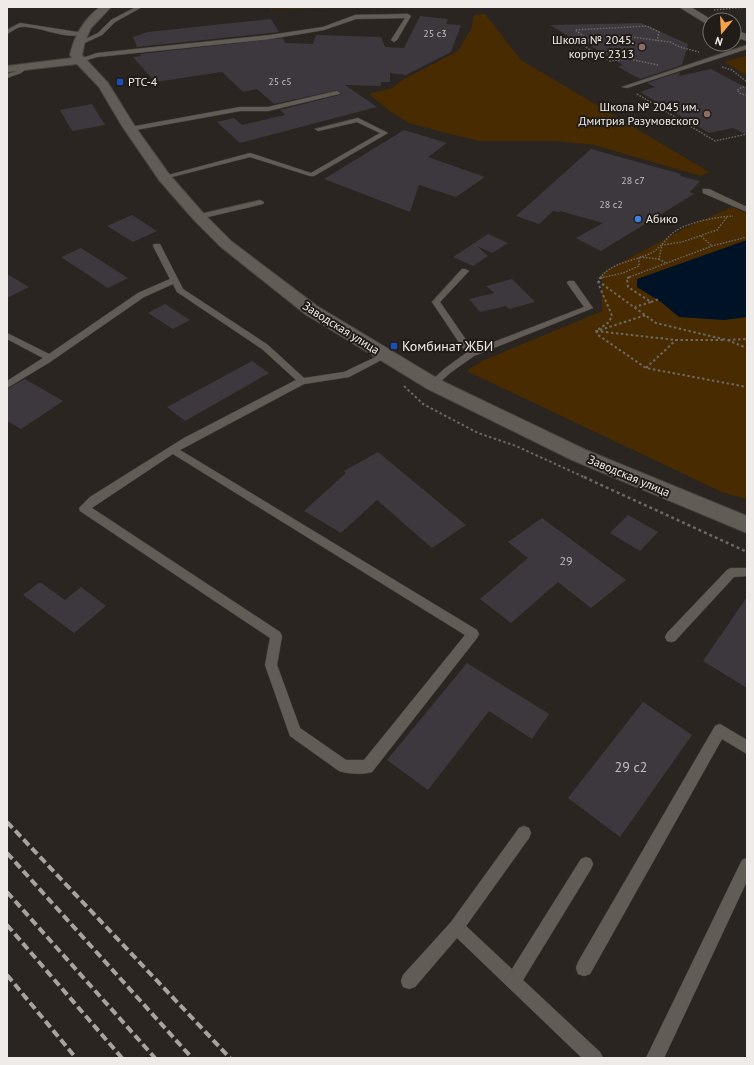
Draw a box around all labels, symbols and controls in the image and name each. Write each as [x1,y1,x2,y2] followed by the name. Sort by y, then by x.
[702,12,742,52] north arrow
[423,27,447,40] house number: 25 с3
[552,32,634,61] place label: Школа № 2045. корпус 2313
[713,34,725,49] text: N
[637,42,647,52] marker: Школа № 2045. корпус 2313
[128,74,158,89] place label: РТС-4
[268,75,292,88] house number: 25 с5
[115,77,125,87] marker: РТС-4
[579,99,699,128] place label: Школа № 2045 им. Дмитрия Разумовского
[702,109,712,119] marker: Школа № 2045 им. Дмитрия Разумовского
[621,174,645,187] house number: 28 с7
[599,198,623,211] house number: 28 с2
[646,211,678,226] place label: Абико
[633,214,643,224] marker: Абико
[300,298,383,357] street label: Заводская улица
[402,337,493,355] place label: Комбинат ЖБИ
[389,341,399,351] marker: Комбинат ЖБИ
[586,451,673,500] street label: Заводская улица
[559,553,573,568] house number: 29
[615,758,647,776] house number: 29 с2

